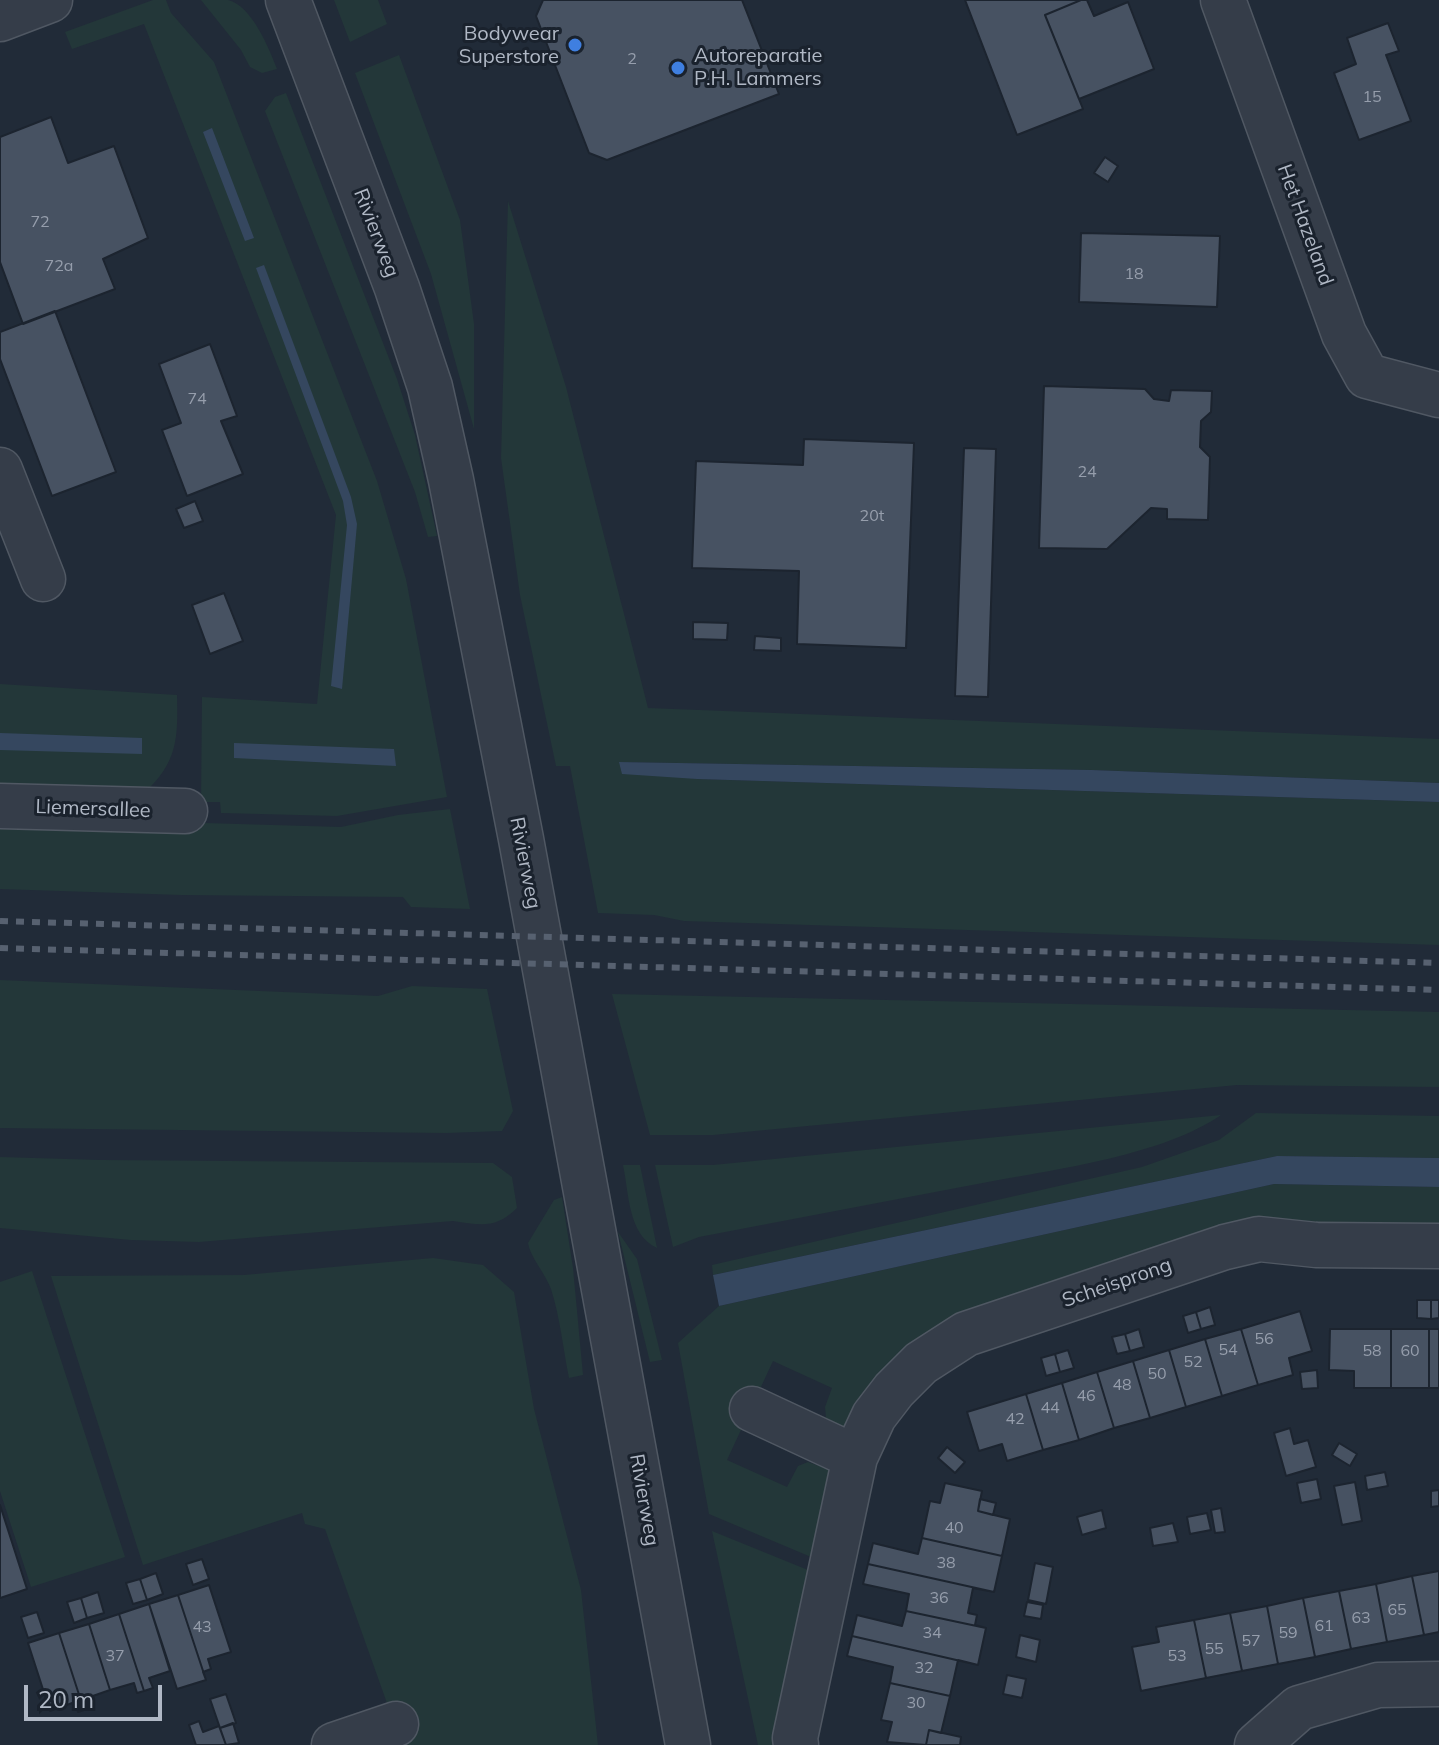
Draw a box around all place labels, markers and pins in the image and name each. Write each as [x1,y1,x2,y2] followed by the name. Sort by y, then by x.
[459,22,559,69] place label: Bodywear Superstore
[566,36,584,54] marker: Bodywear Superstore
[694,44,822,91] place label: Autoreparatie P.H. Lammers
[669,59,687,77] marker: Autoreparatie P.H. Lammers

